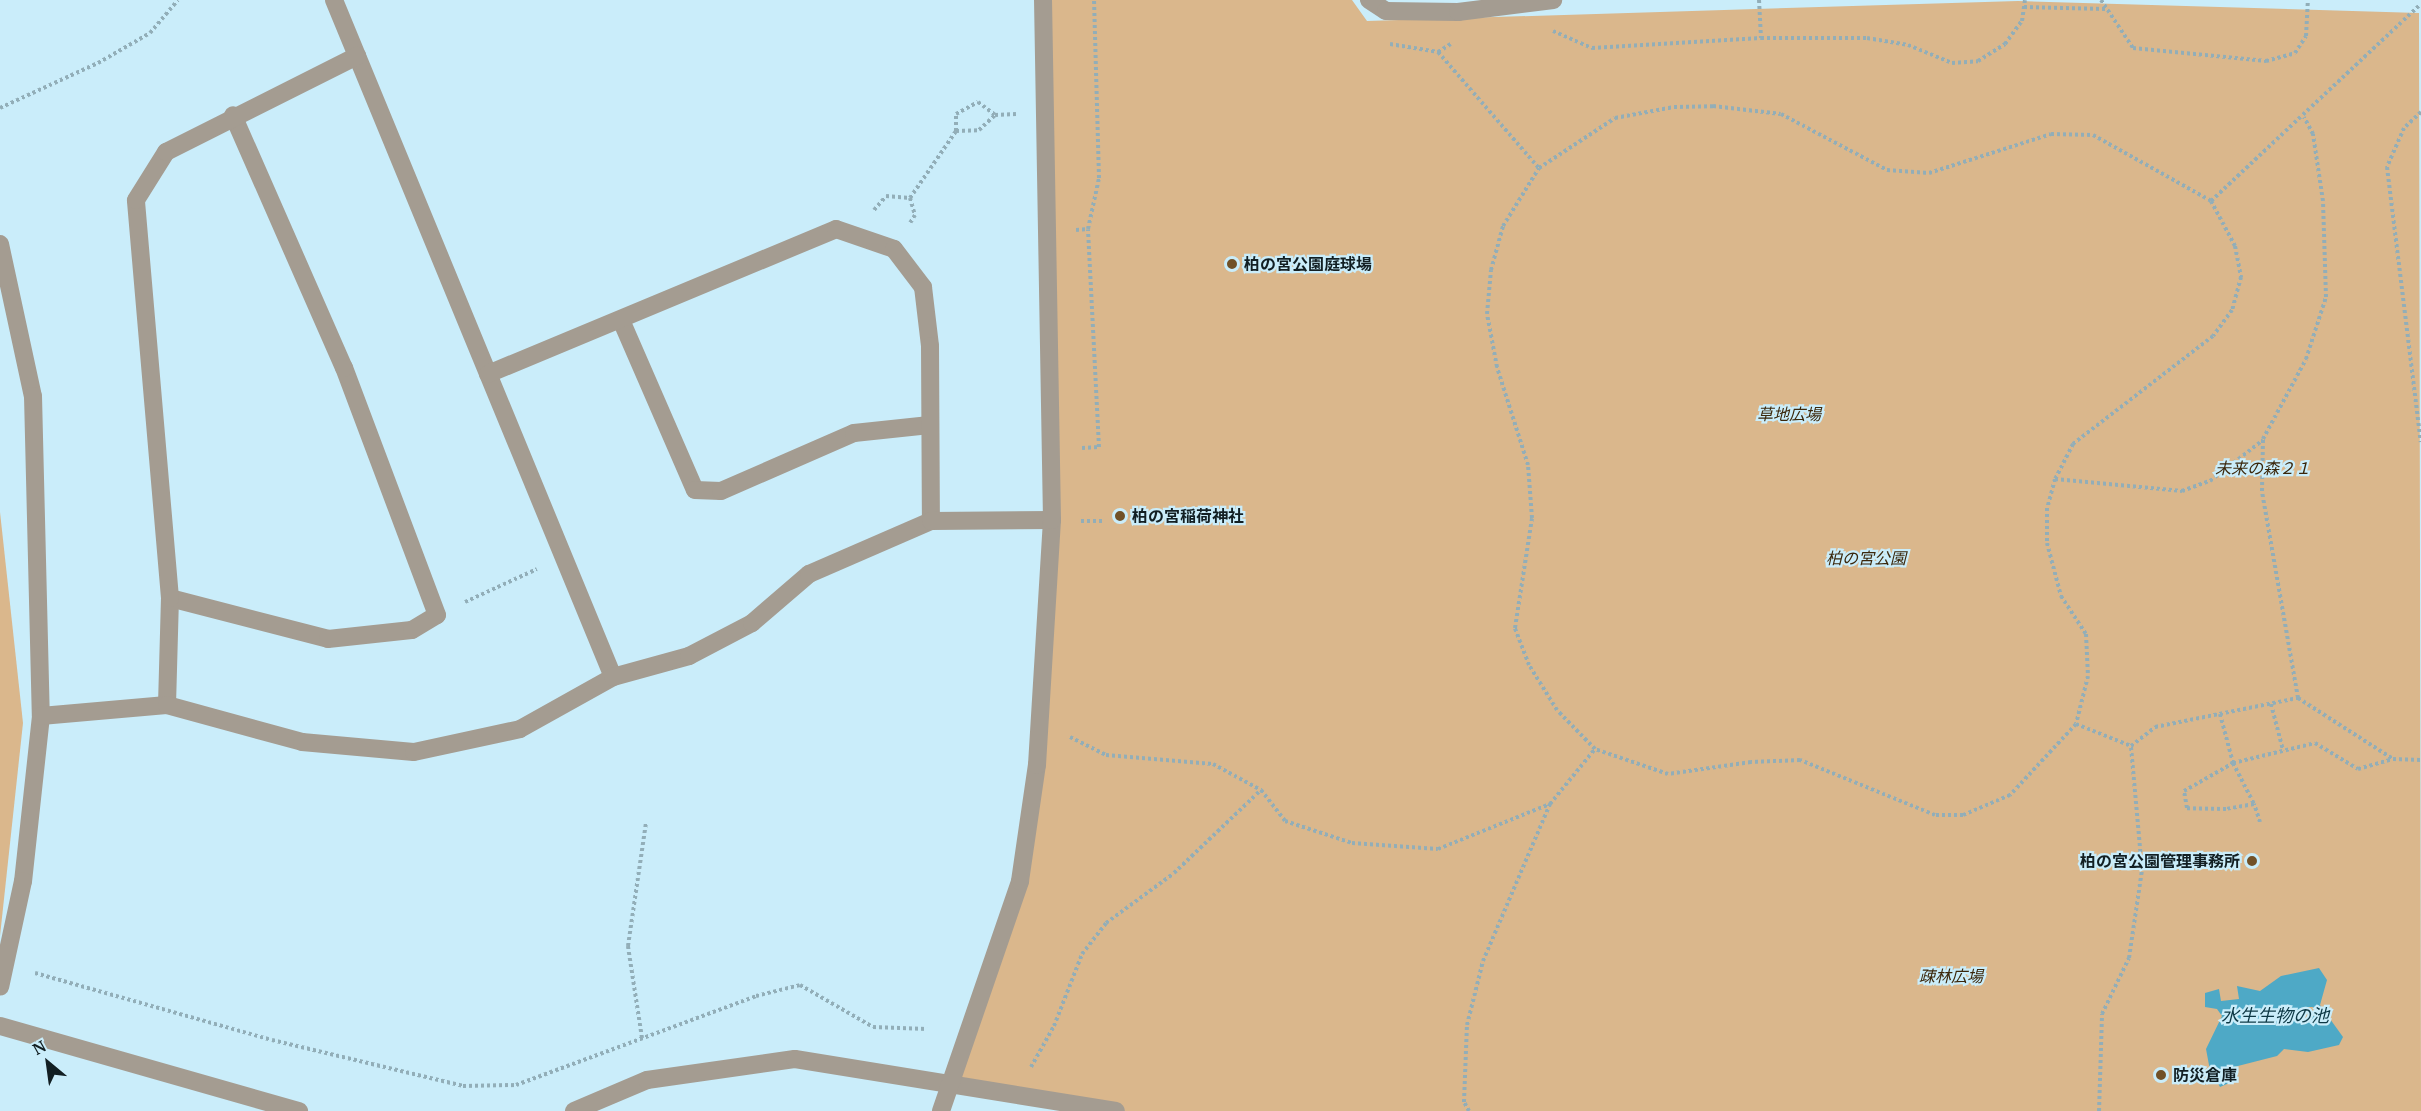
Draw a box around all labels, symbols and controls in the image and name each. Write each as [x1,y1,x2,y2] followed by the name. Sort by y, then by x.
[1244,254,1372,274] place label: 柏の宮公園庭球場
[1225,257,1239,271] marker: 柏の宮公園庭球場
[1757,404,1821,424] park label: 草地広場
[2215,458,2311,478] park label: 未来の森２１
[1132,506,1244,526] place label: 柏の宮稲荷神社
[1113,509,1127,523] marker: 柏の宮稲荷神社
[1826,548,1906,568] park label: 柏の宮公園
[2080,851,2240,871] place label: 柏の宮公園管理事務所
[2245,854,2259,868] marker: 柏の宮公園管理事務所
[1919,966,1983,986] park label: 疎林広場
[2221,1004,2329,1026] water label: 水生生物の池
[18,1033,78,1093] north arrow
[29,1035,50,1060] text: N
[2173,1065,2237,1085] place label: 防災倉庫
[2154,1068,2168,1082] marker: 防災倉庫

